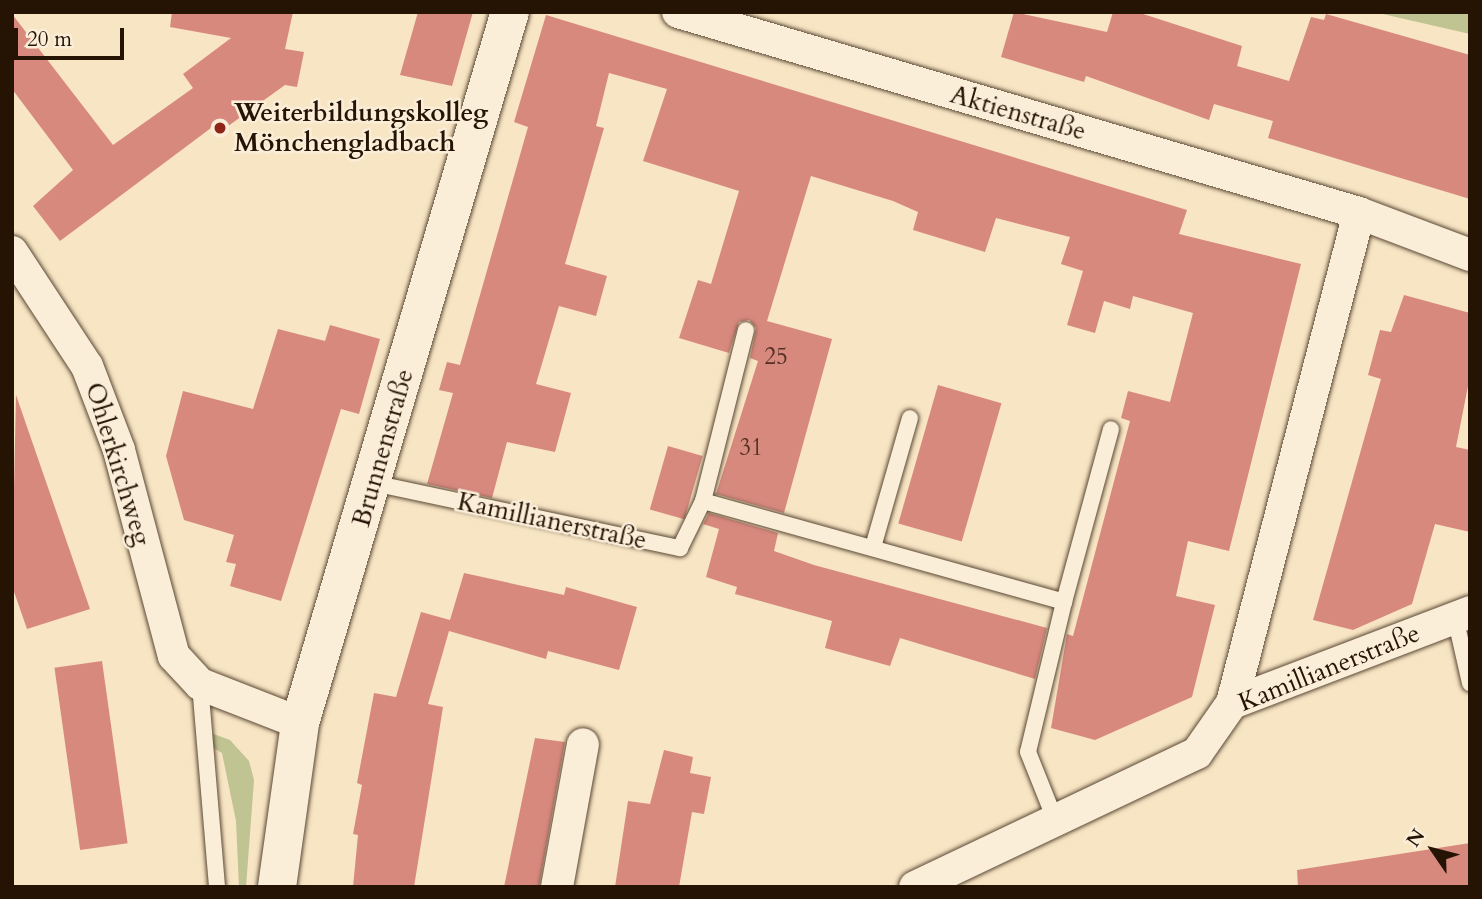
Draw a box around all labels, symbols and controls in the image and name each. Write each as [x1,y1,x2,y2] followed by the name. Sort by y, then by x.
[18,14,128,58] scale bar
[27,25,72,54] text: 20 m
[947,79,1089,147] street label: Aktienstraße
[234,97,488,158] place label: Weiterbildungskolleg Mönchengladbach
[212,120,228,136] marker: Weiterbildungskolleg Mönchengladbach
[764,343,788,371] house number: 25
[346,366,420,530] street label: Brunnenstraße
[78,379,158,549] street label: Ohlerkirchweg
[739,434,763,462] house number: 31
[455,486,649,556] street label: Kamillianerstraße
[1234,617,1424,719] street label: Kamillianerstraße
[1398,815,1468,885] north arrow
[1400,824,1431,852] text: N

